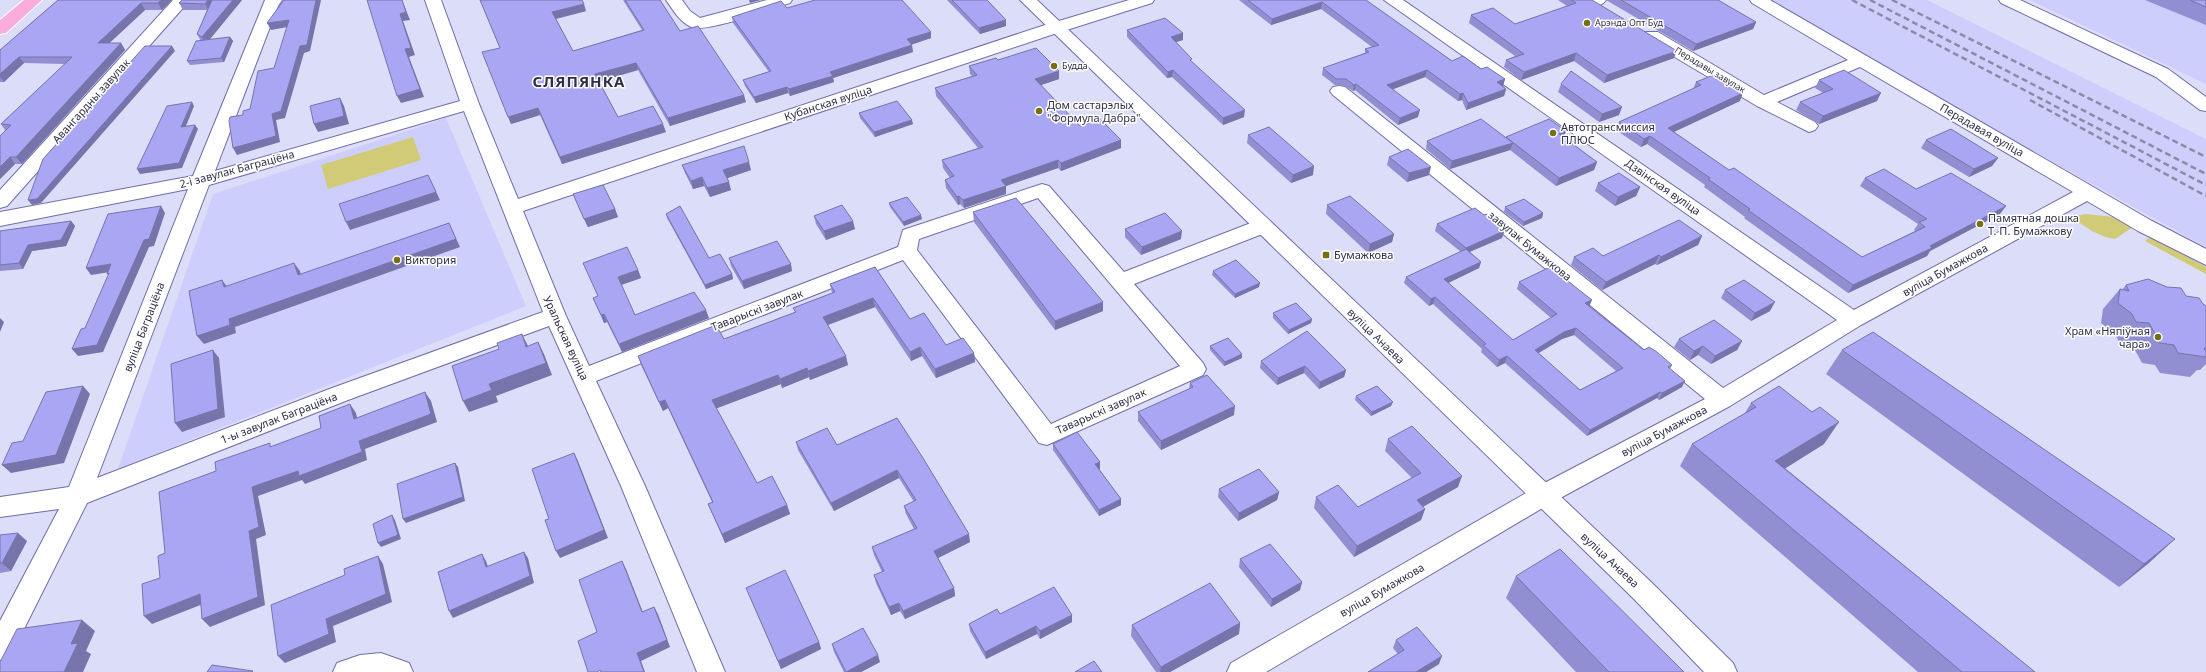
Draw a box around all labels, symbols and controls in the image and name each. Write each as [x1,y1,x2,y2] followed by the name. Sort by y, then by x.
[1595,16,1663,29] place label: Арэнда Опт Буд
[1582,18,1592,28] marker: Арэнда Опт Буд
[1672,43,1748,96] street label: Перадавы завулак
[48,55,133,146] street label: Авангардны завулак
[1062,59,1088,72] place label: Будда
[1049,61,1059,71] marker: Будда
[533,71,625,91] district label: СЛЯПЯНКА
[782,81,874,124] street label: Кубанская вуліца
[1047,97,1140,125] place label: Дом састарэлых "Формула Дабра"
[1938,99,2027,160] street label: Перадавая вуліца
[1034,106,1044,116] marker: Дом састарэлых "Формула Дабра"
[1561,119,1655,147] place label: Автотрансмиссия ПЛЮС
[1548,128,1558,138] marker: Автотрансмиссия ПЛЮС
[178,146,296,191] street label: 2-і завулак Баграціёна
[1623,155,1704,218] street label: Дзвінская вуліца
[1485,207,1575,284] street label: завулак Бумажкова
[1988,210,2079,238] place label: Памятная дошка Т. П. Бумажкову
[1975,219,1985,229] marker: Памятная дошка Т. П. Бумажкову
[1899,240,1990,299] street label: вуліца Бумажкова
[1334,247,1393,262] place label: Бумажкова
[1321,250,1331,260] marker: Бумажкова
[405,252,456,267] place label: Виктория
[392,255,402,265] marker: Виктория
[119,280,168,374] street label: вуліца Баграціёна
[709,285,805,334] street label: Таварыскі завулак
[540,293,593,382] street label: Уральская вуліца
[1344,304,1408,367] street label: вуліца Анаева
[2065,323,2150,351] place label: Храм «Няпіўная чара»
[2153,332,2163,342] marker: Храм «Няпіўная чара»
[1053,384,1148,437] street label: Таварыскі завулак
[218,388,339,447] street label: 1-ы завулак Баграціёна
[1618,402,1709,460] street label: вуліца Бумажкова
[1578,529,1643,590] street label: вуліца Анаева
[1337,559,1427,620] street label: вуліца Бумажкова

